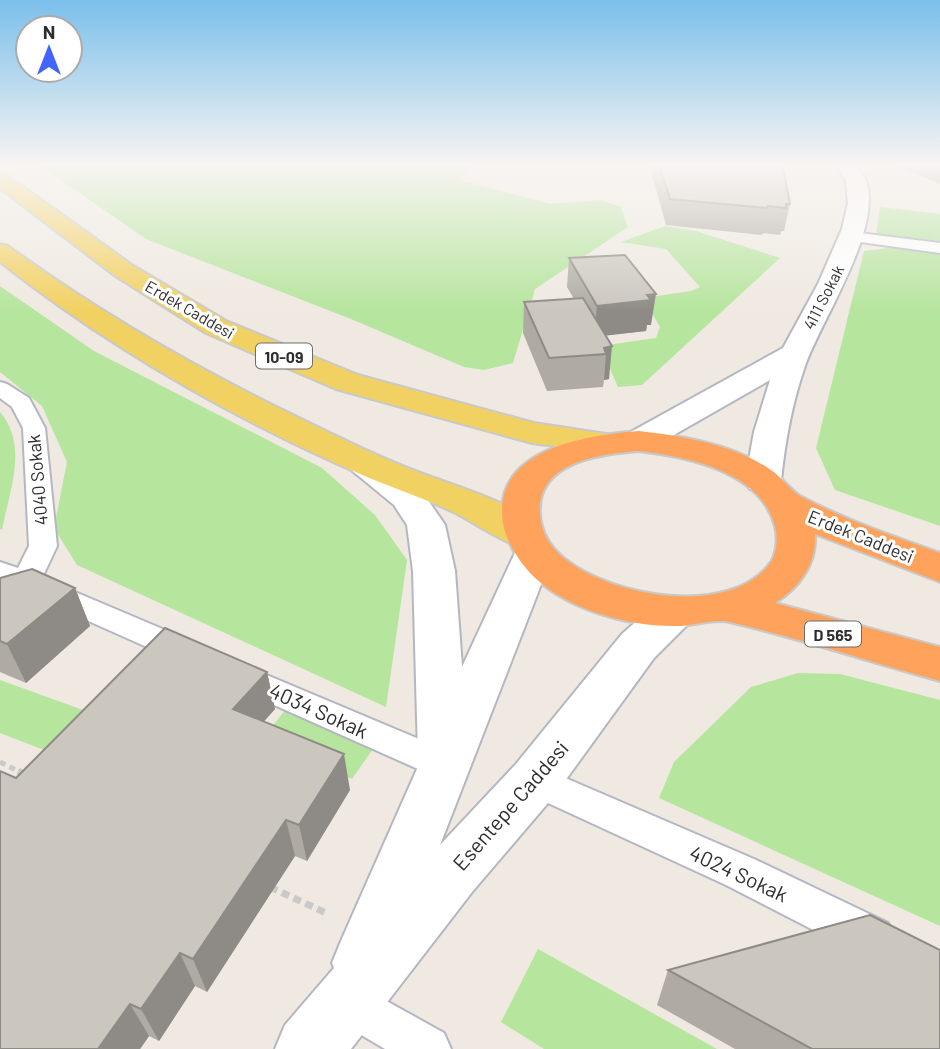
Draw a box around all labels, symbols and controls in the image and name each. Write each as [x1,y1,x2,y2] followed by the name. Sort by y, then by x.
[14,14,84,84] north arrow
[43,20,55,43] text: N
[799,262,847,332] street label: 4111 Sokak
[142,276,238,342] street label: Erdek Caddesi
[256,344,312,368] road number: 10-09
[22,434,52,526] street label: 4040 Sokak
[805,505,917,567] street label: Erdek Caddesi
[805,622,861,646] road number: D 565
[266,677,372,743] street label: 4034 Sokak
[447,735,573,875] street label: Esentepe Caddesi
[686,839,792,907] street label: 4024 Sokak

